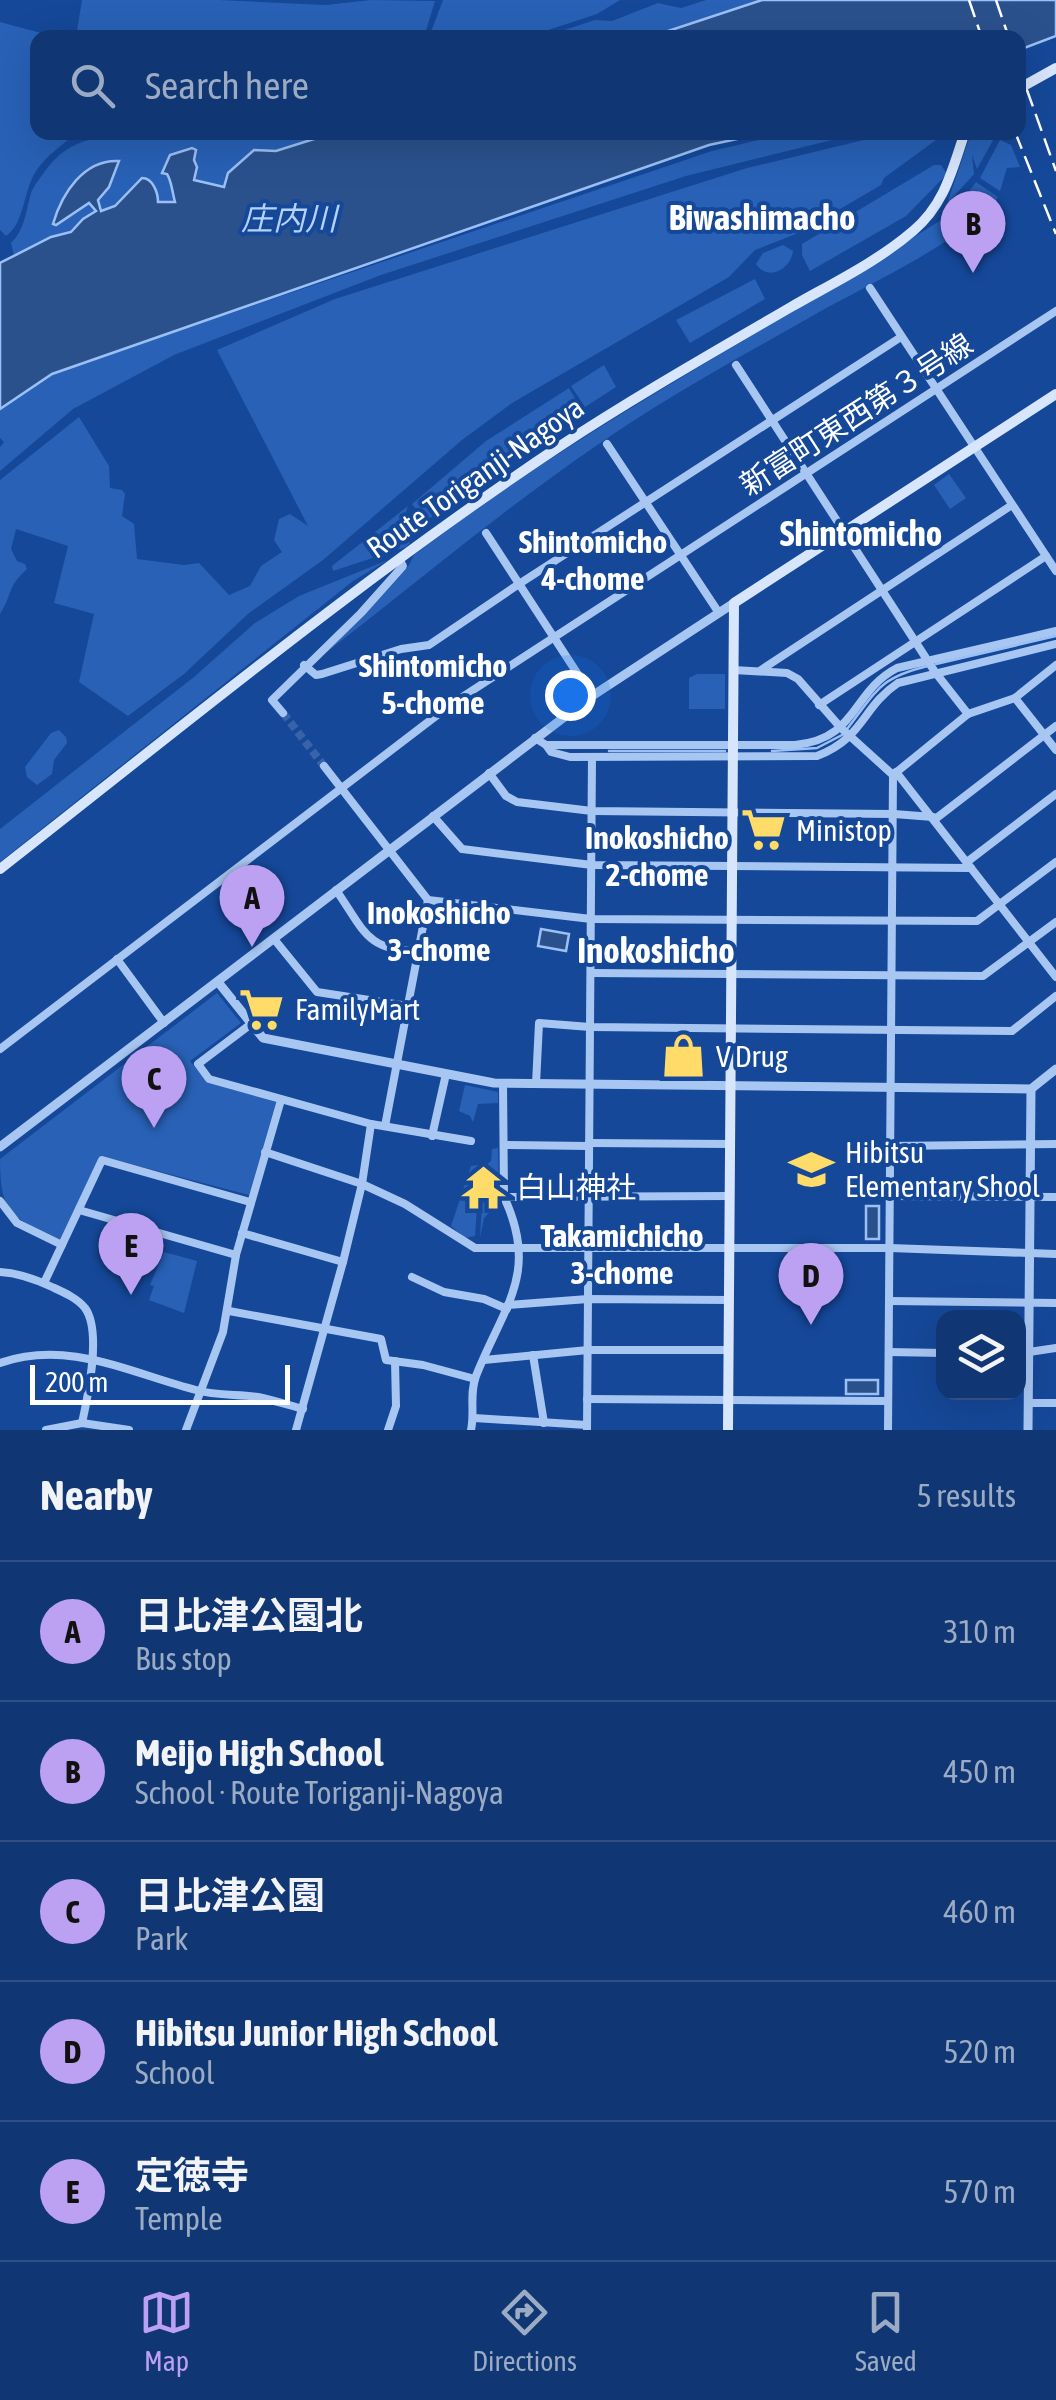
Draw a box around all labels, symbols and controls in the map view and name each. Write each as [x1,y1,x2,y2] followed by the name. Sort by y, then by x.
[30,30,1026,140] search box
[65,58,120,113] icon: search
[145,64,309,107] text: Search here
[940,190,1006,273] pin: B
[669,197,855,237] district label: Biwashimacho
[241,200,340,237] water label: 庄内川
[734,326,978,502] street label: 新富町東西第３号線
[360,389,590,565] street label: Route Toriganji-Nagoya
[780,513,942,553] district label: Shintomicho
[519,523,667,597] district label: Shintomicho 4-chome
[359,647,507,721] district label: Shintomicho 5-chome
[545,670,596,721] your location
[739,806,787,854] supermarket icon: Ministop
[796,813,892,847] place label: Ministop
[585,819,729,893] district label: Inokoshicho 2-chome
[220,864,284,947] pin: A
[367,894,511,968] district label: Inokoshicho 3-chome
[577,930,735,970] district label: Inokoshicho
[238,985,286,1033] supermarket icon: FamilyMart
[295,992,420,1026] place label: FamilyMart
[659,1032,707,1080] shop icon: V Drug
[716,1039,788,1073] place label: V Drug
[122,1046,186,1128] pin: C
[845,1135,1040,1203] place label: Hibitsu Elementary Shool
[788,1145,836,1193] school or university icon: Hibitsu Elementary Shool
[459,1163,507,1211] temple icon: 白山神社
[516,1170,636,1204] place label: 白山神社
[98,1212,164,1295] pin: E
[540,1217,704,1291] district label: Takamichicho 3-chome
[778,1242,844,1325] pin: D
[936,1310,1026,1400] map controls
[936,1310,1026,1400] button: layers
[30,1360,290,1404] scale bar
[45,1366,108,1398] text: 200 m
[40,1471,153,1519] text: Nearby
[917,1477,1016,1514] text: 5 results
[135,1594,363,1637] text: 日比津公園北
[65,1613,80,1650] text: A
[943,1613,1016,1650] text: 310 m
[135,1640,232,1677] text: Bus stop
[135,1731,383,1774] text: Meijo High School
[65,1753,80,1790] text: B
[943,1753,1016,1790] text: 450 m
[135,1774,504,1811] text: School · Route Toriganji-Nagoya
[135,1874,325,1917] text: 日比津公園
[65,1893,80,1930] text: C
[943,1893,1016,1930] text: 460 m
[135,1920,188,1957] text: Park
[135,2011,497,2054] text: Hibitsu Junior High School
[64,2033,81,2070] text: D
[943,2033,1016,2070] text: 520 m
[135,2054,214,2091] text: School
[135,2154,249,2197] text: 定徳寺
[66,2173,79,2210] text: E
[943,2173,1016,2210] text: 570 m
[135,2200,223,2237] text: Temple
[139,2285,194,2377] tab: Map
[472,2285,577,2377] tab: Directions
[855,2285,917,2377] tab: Saved

